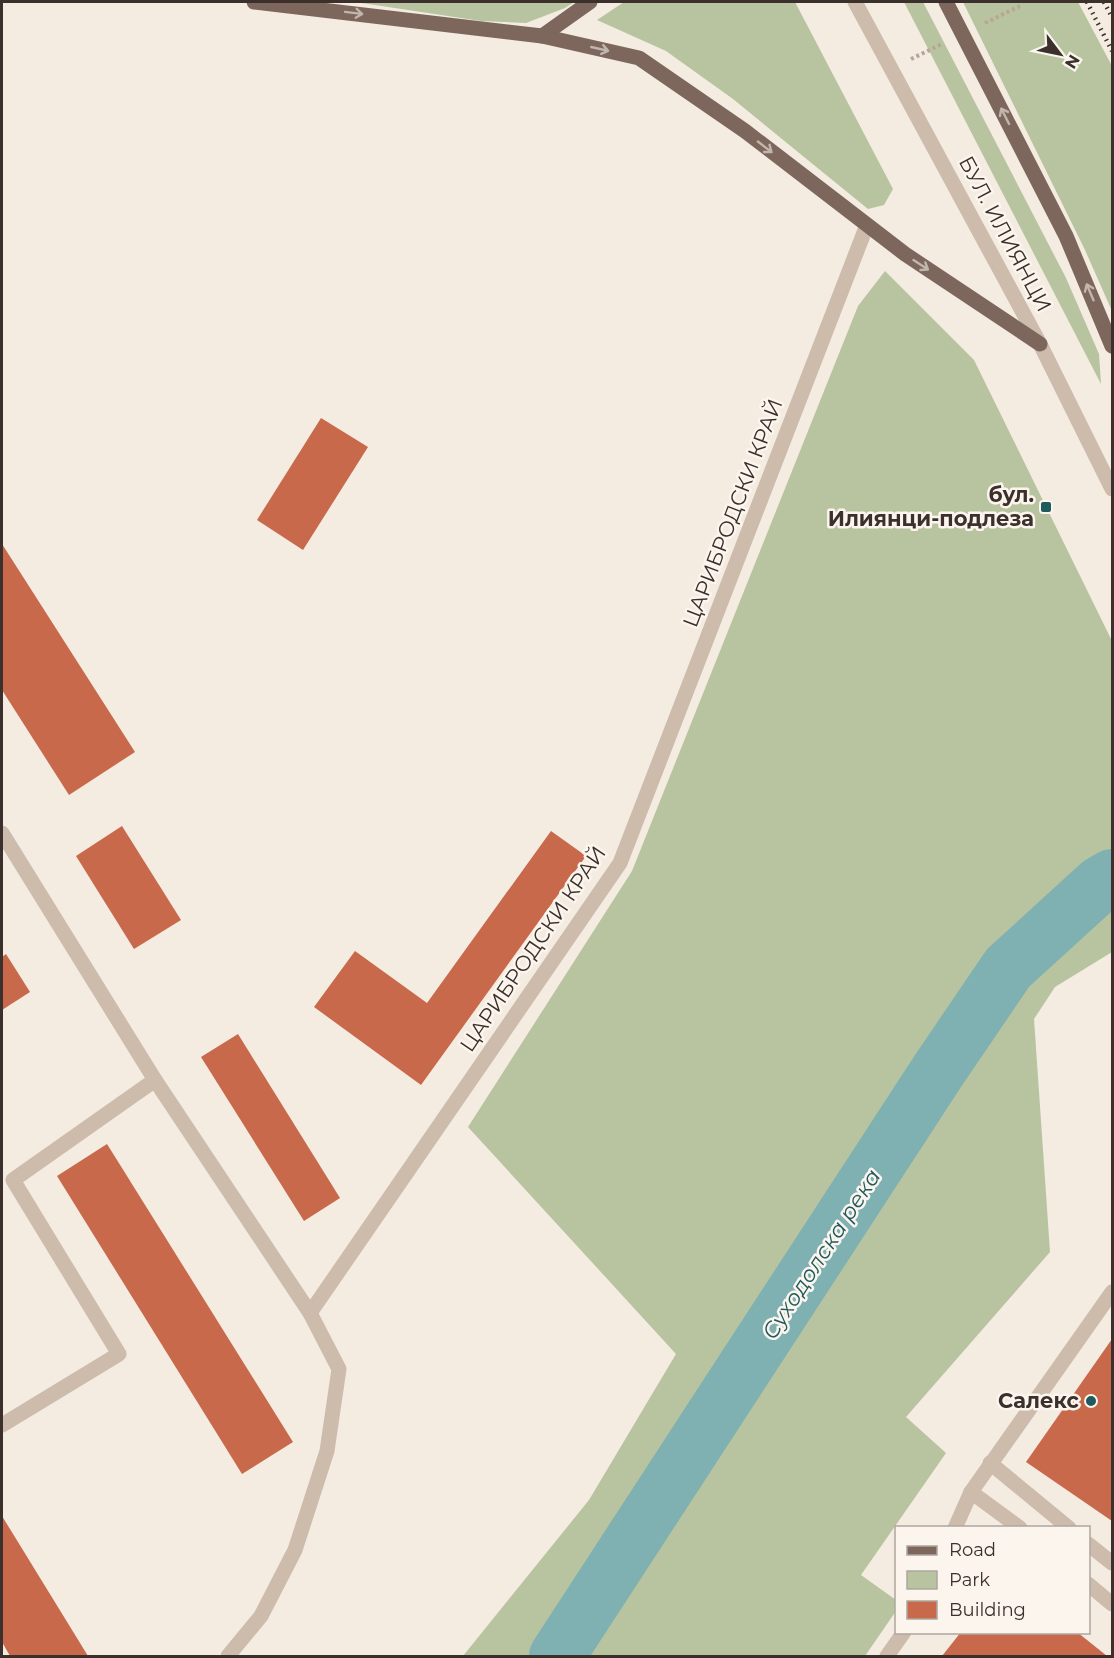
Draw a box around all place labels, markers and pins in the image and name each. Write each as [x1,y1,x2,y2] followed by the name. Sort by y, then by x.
[828,482,1034,531] place label: бул. Илиянци-подлеза
[1039,500,1053,514] marker: бул. Илиянци-подлеза
[998,1388,1080,1413] place label: Салекс
[1084,1394,1098,1408] marker: Салекс

